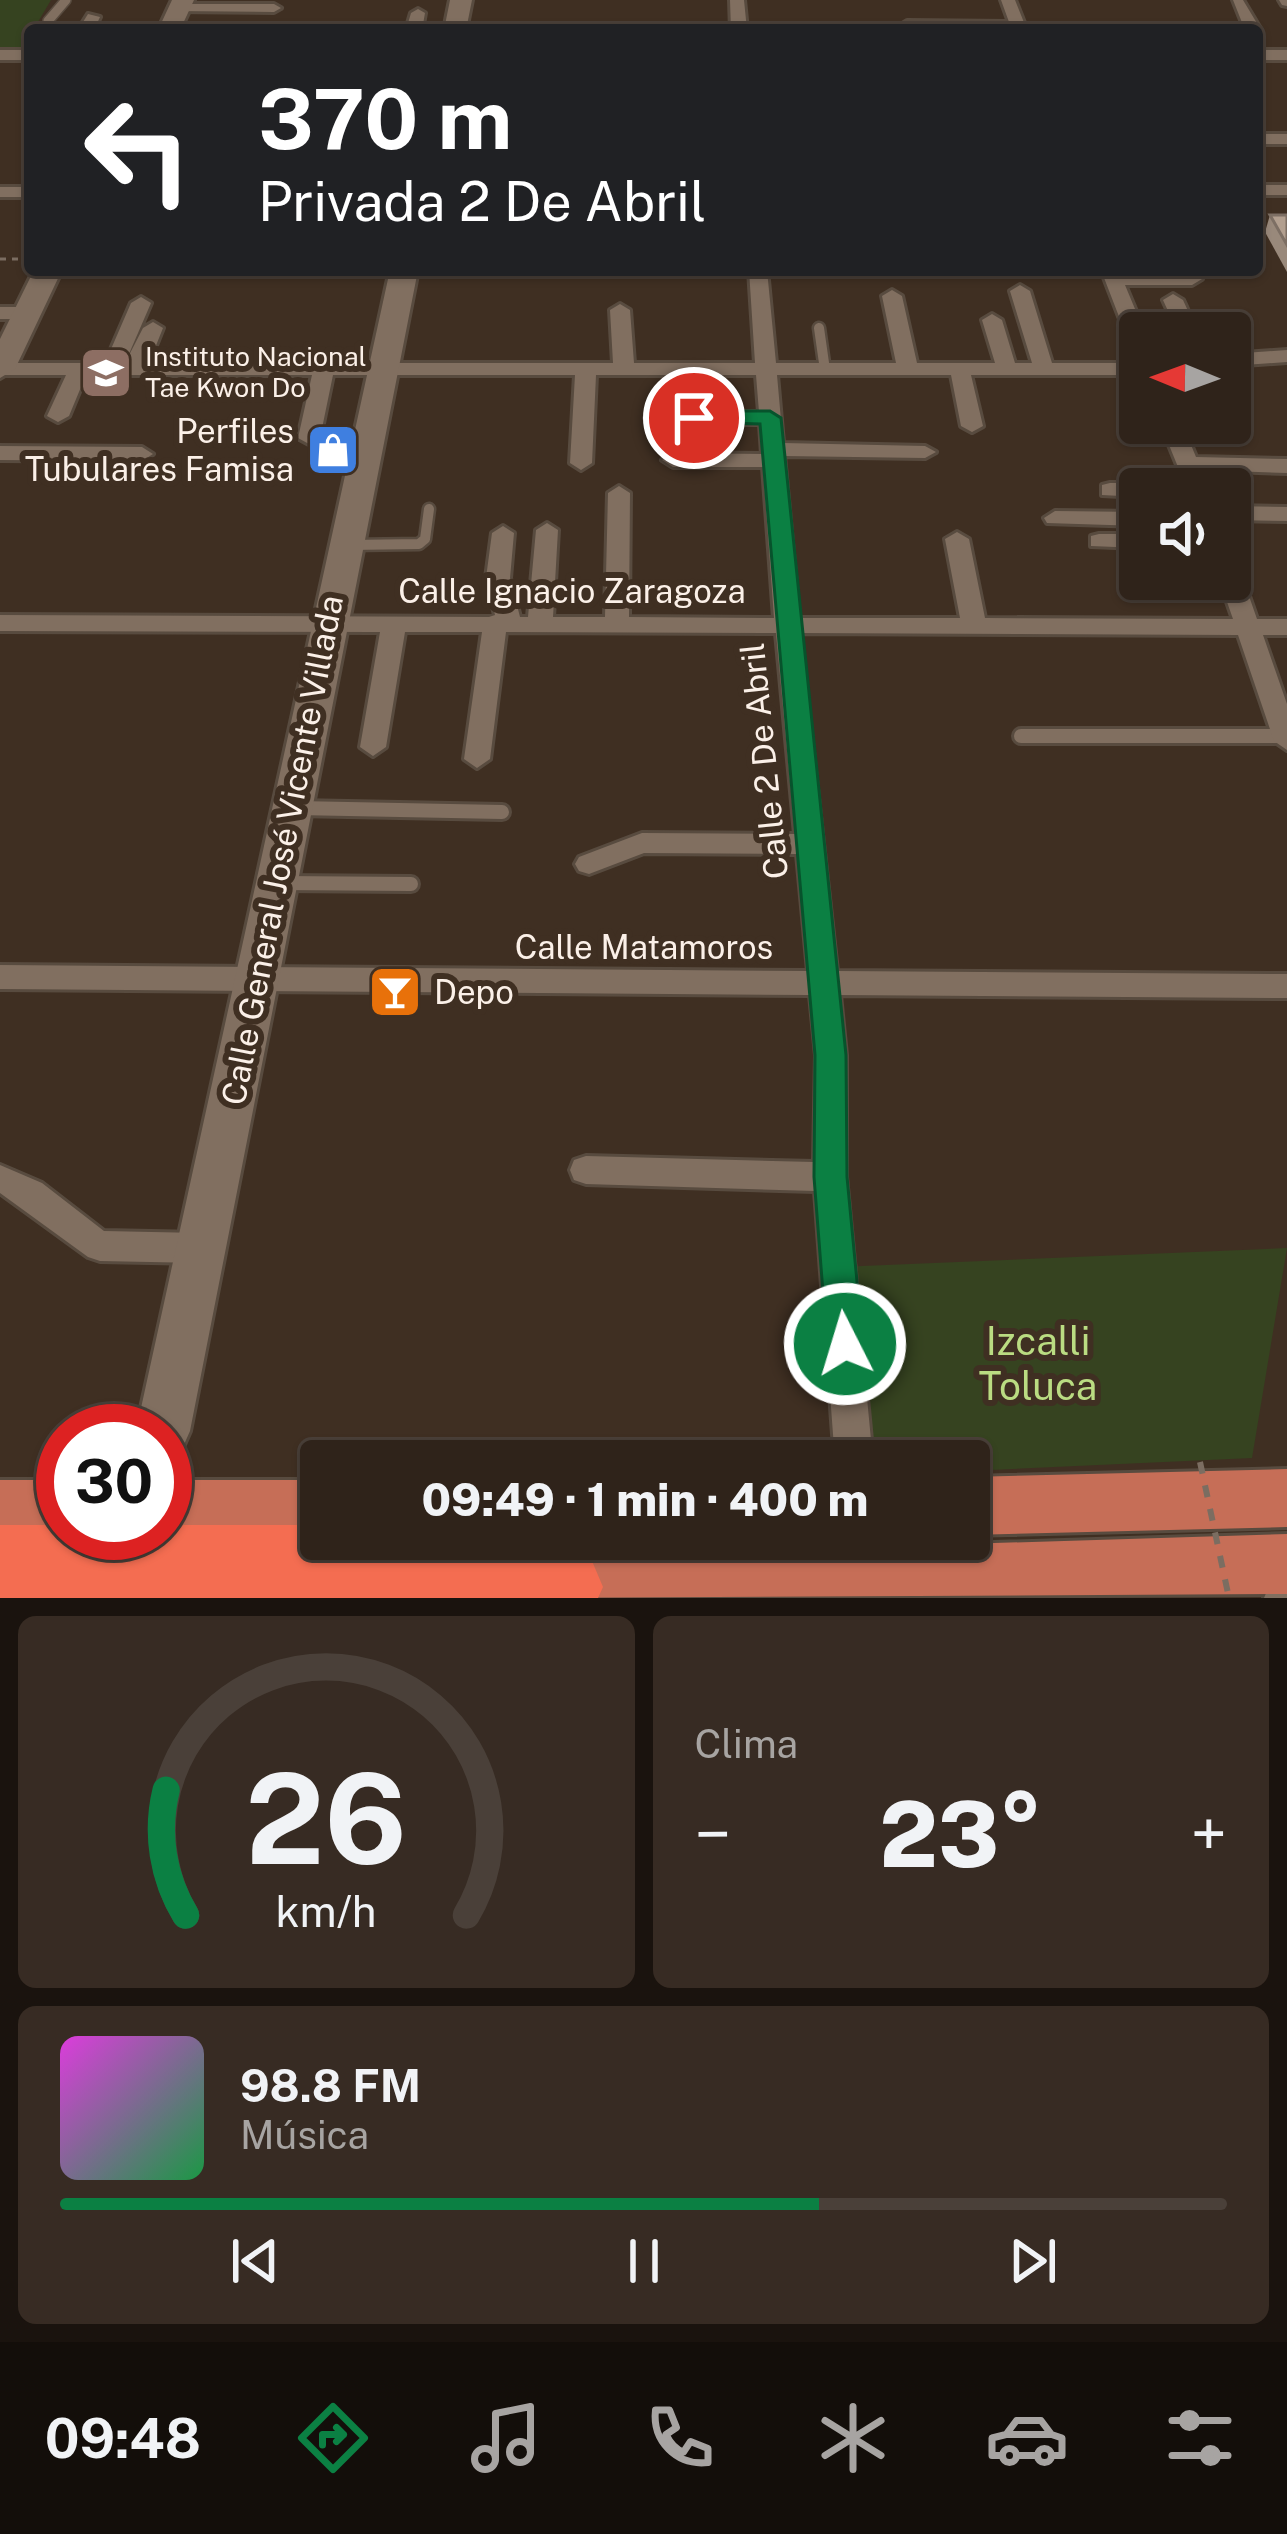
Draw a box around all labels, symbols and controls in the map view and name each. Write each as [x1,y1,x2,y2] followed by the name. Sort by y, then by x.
[258,69,513,168] text: 370 m
[60,72,216,228] icon: left
[258,170,706,233] text: Privada 2 De Abril
[1119,312,1251,444] north arrow
[1119,312,1251,600] map controls
[145,340,367,403] place label: Instituto Nacional Tae Kwon Do
[78,345,134,401] school or university icon: Instituto Nacional Tae Kwon Do
[643,367,745,469] pin
[661,385,727,451] icon: arrive
[25,412,294,488] place label: Perfiles Tubulares Famisa
[305,422,361,478] shop icon: Perfiles Tubulares Famisa
[1119,468,1251,600] button: sound
[398,572,746,610] street label: Calle Ignacio Zaragoza
[214,592,350,1108] street label: Calle General José Vicente Villada
[733,641,795,881] street label: Calle 2 De Abril
[515,928,773,966] street label: Calle Matamoros
[367,964,423,1020] bar icon: Depo
[434,973,514,1011] place label: Depo
[782,1281,908,1407] position arrow
[979,1318,1097,1409] park label: Izcalli Toluca
[36,1404,192,1560] speed limit sign: 30
[421,1473,869,1526] text: 09:49 · 1 min · 400 m
[695,1721,798,1767] text: Clima
[245,1745,407,1892] text: 26
[879,1781,1042,1887] text: 23°
[695,1795,731,1873] text: −
[1190,1795,1227,1873] text: +
[276,1886,377,1937] text: km/h
[240,2059,421,2112] text: 98.8 FM
[240,2112,369,2158] text: Música
[222,2228,288,2294] icon: previous
[611,2228,677,2294] icon: pause
[1000,2228,1066,2294] icon: next
[291,2396,375,2480] icon: directions
[464,2396,548,2480] icon: music
[638,2396,722,2480] icon: phone
[811,2396,895,2480] icon: climate
[985,2396,1069,2480] icon: car
[1158,2396,1242,2480] icon: filters
[45,2407,201,2470] text: 09:48

